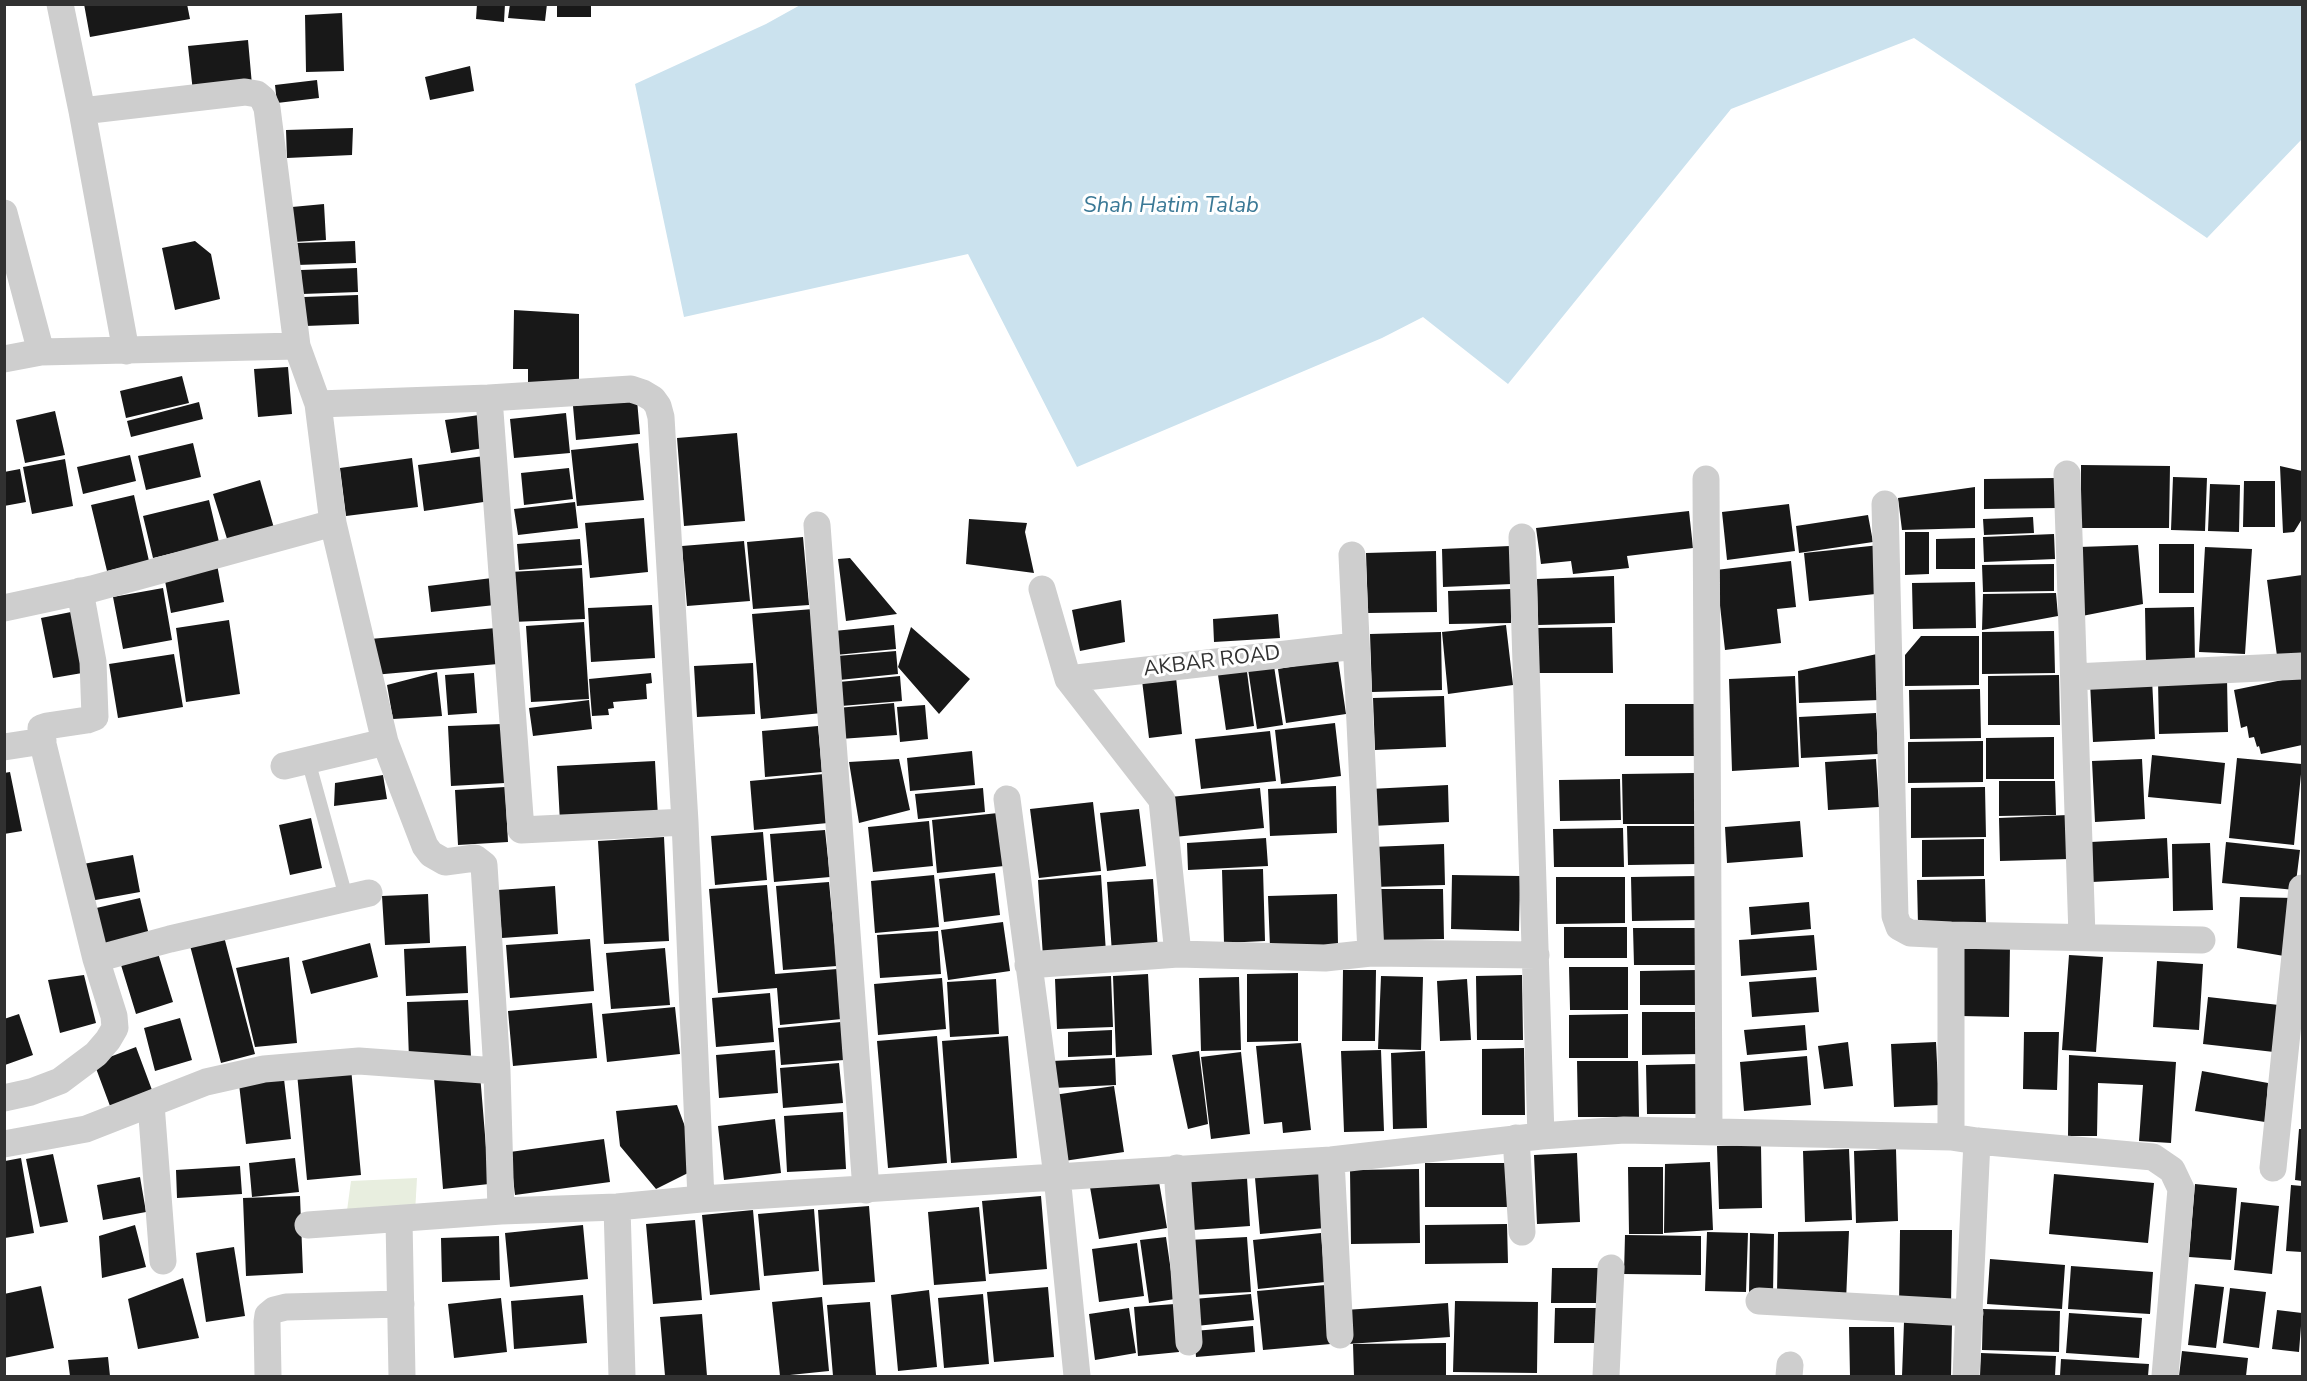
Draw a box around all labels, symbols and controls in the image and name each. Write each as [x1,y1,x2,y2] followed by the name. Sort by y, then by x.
[1083,194,1259,220] water label: Shah Hatim Talab
[1142,641,1282,683] street label: AKBAR ROAD

